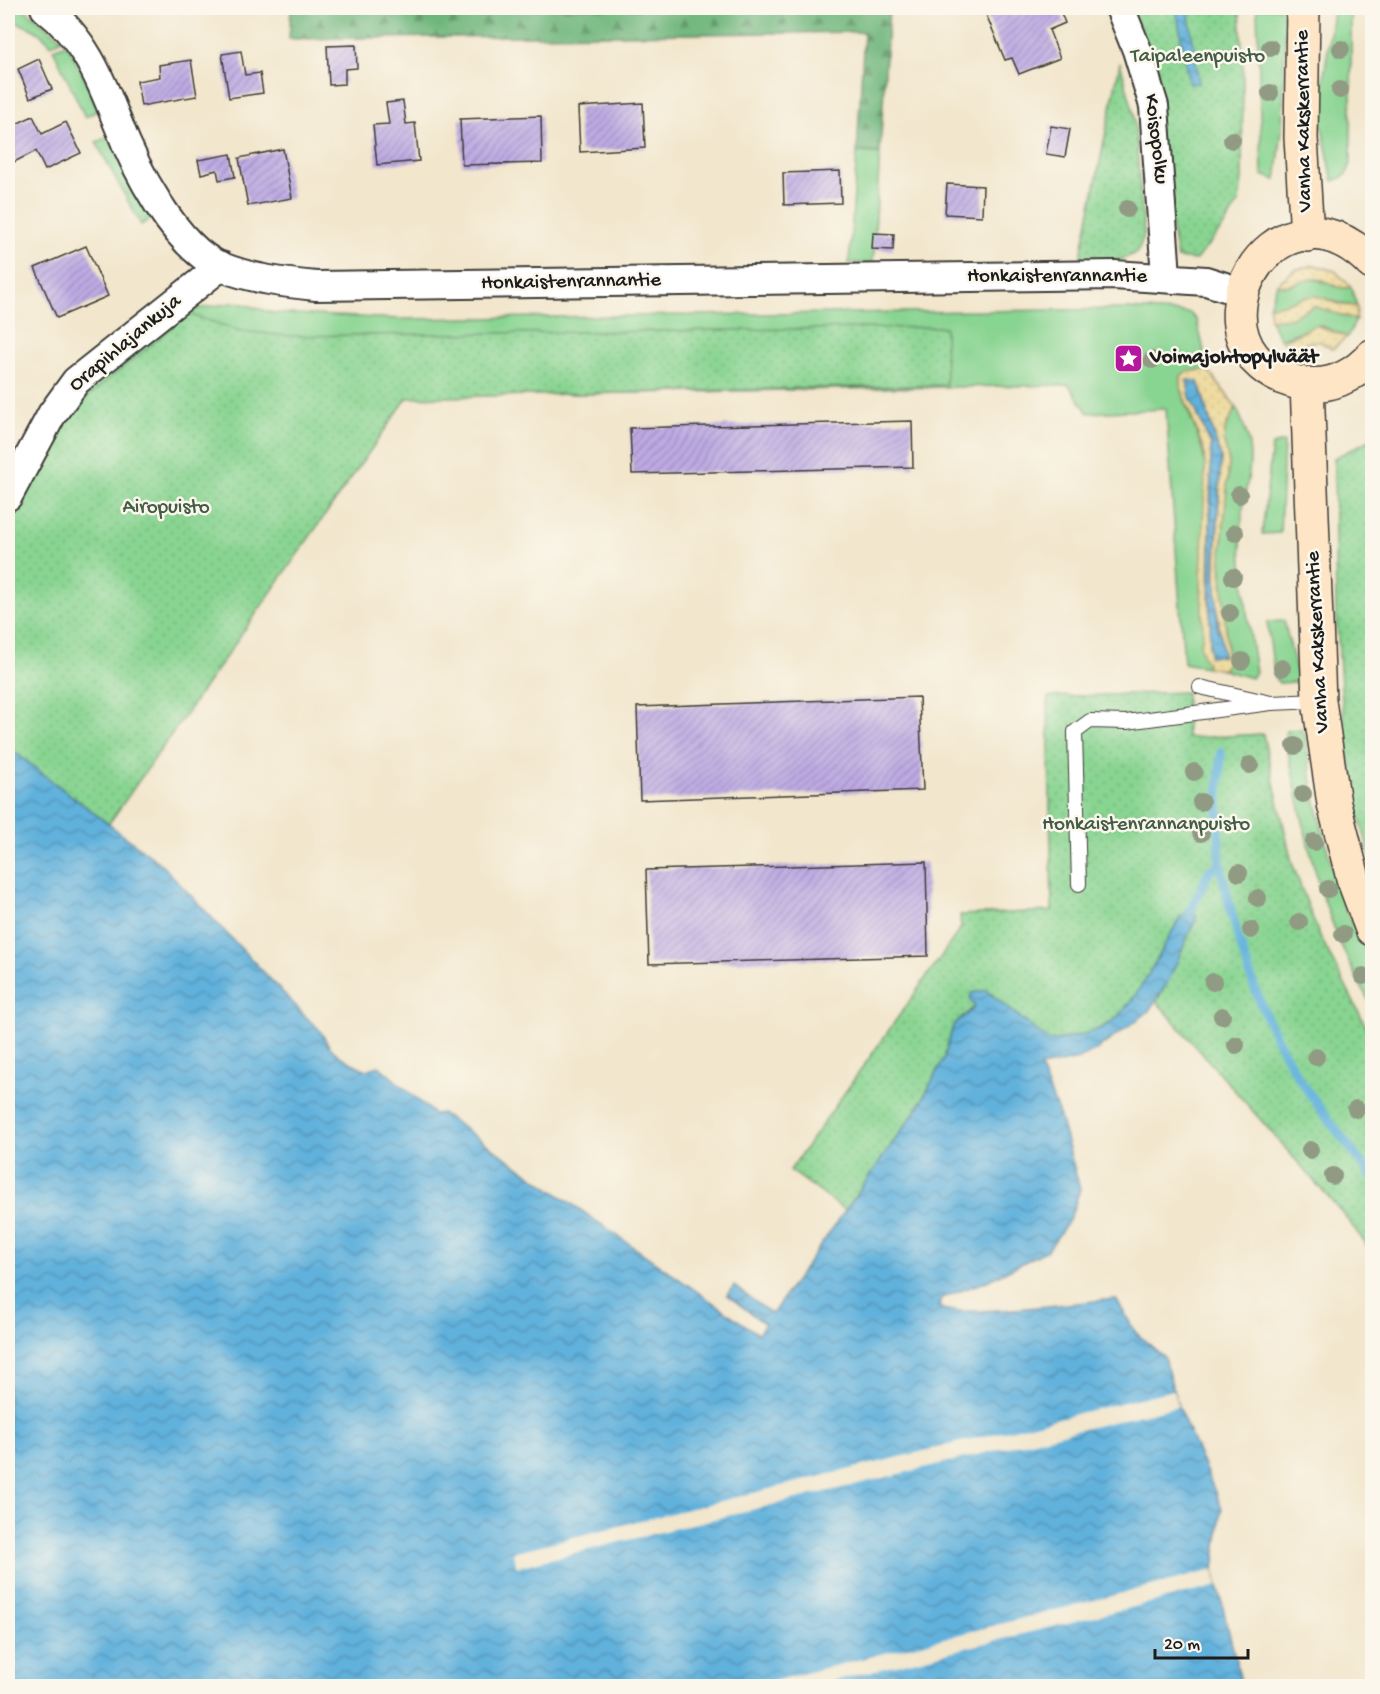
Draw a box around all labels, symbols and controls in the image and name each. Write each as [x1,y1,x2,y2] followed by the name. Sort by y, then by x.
[1291,29,1319,213] street label: Vanha Kakskerrantie
[1130,45,1265,70] park label: Taipaleenpuisto
[1137,92,1173,186] street label: Koisopolku
[967,265,1148,290] street label: Honkaistenrannantie
[481,269,662,297] street label: Honkaistenrannantie
[65,289,188,398] street label: Orapihlajankuja
[1113,342,1145,374] place icon: Voimajohtopylväät
[1149,346,1320,371] place label: Voimajohtopylväät
[122,496,210,521] park label: Airopuisto
[1302,549,1336,735] street label: Vanha Kakskerrantie
[1042,813,1250,838] park label: Honkaistenrannanpuisto
[1155,1622,1248,1660] scale bar
[1164,1635,1200,1656] text: 20 m

